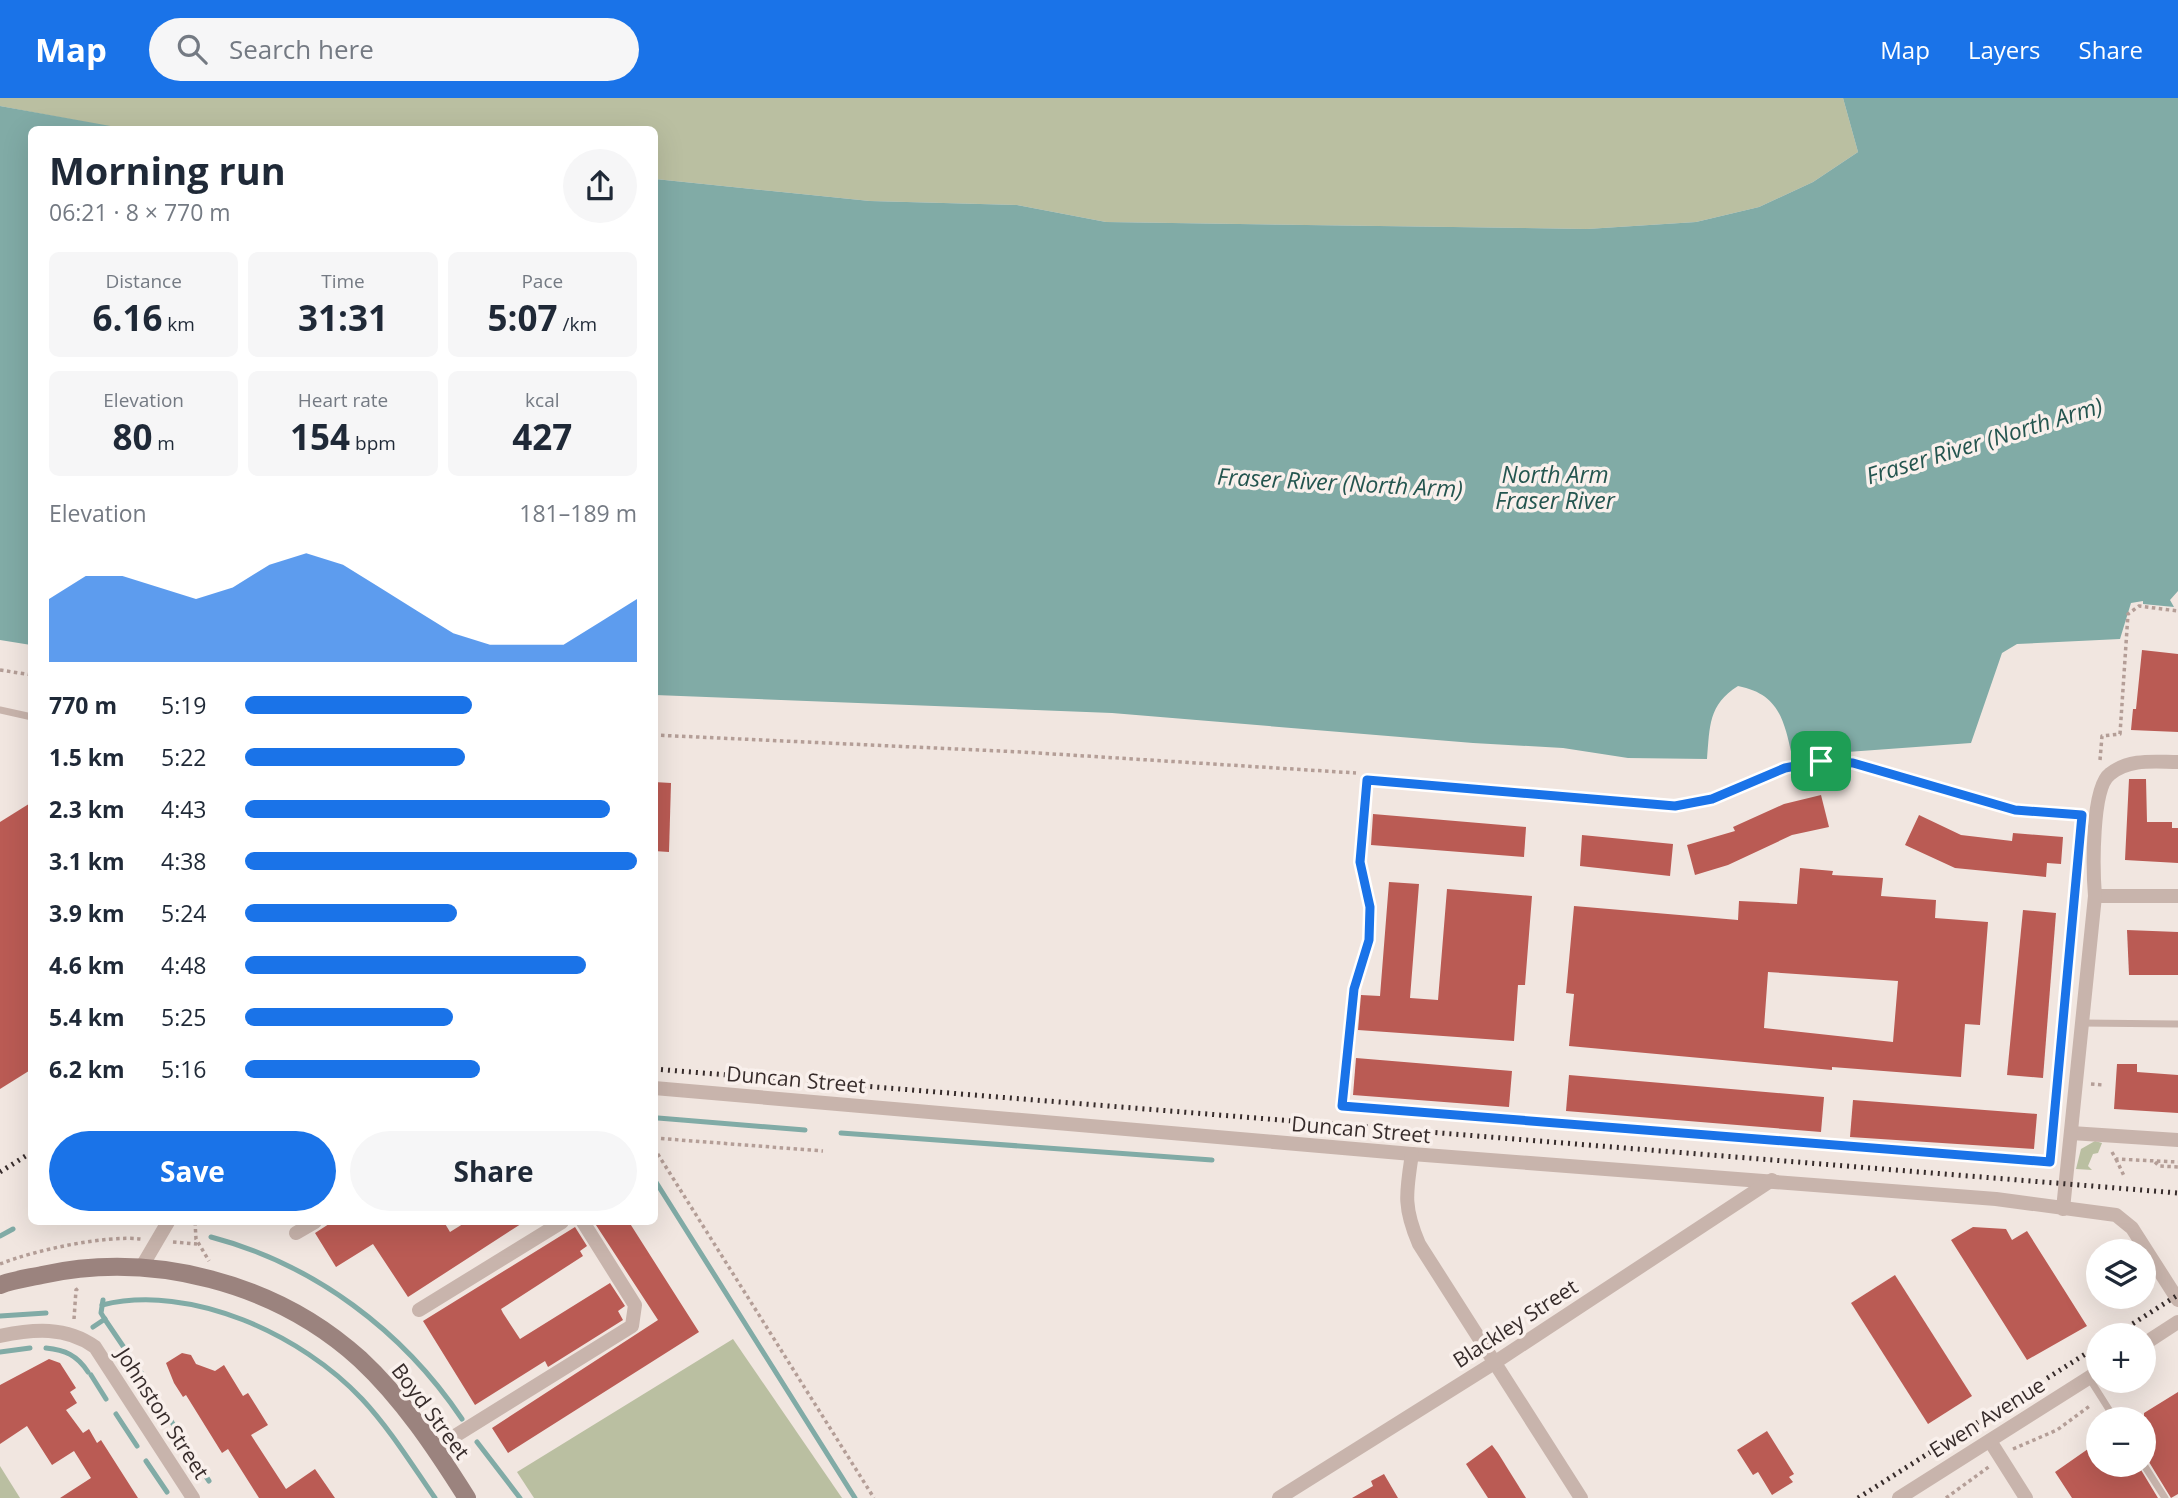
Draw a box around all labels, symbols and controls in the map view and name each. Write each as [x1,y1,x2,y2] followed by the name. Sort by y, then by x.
[149,18,639,81] search box
[35,27,107,72] text: Map
[173,30,211,68] icon: search
[229,31,374,67] text: Search here
[1880,33,1930,66] text: Map
[1968,33,2041,66] text: Layers
[2079,33,2143,66] text: Share
[49,144,286,196] text: Morning run
[563,149,637,223] button: share
[49,196,231,228] text: 06:21 · 8 × 770 m
[105,268,182,294] text: Distance
[321,268,365,294] text: Time
[521,268,563,294] text: Pace
[92,294,162,341] text: 6.16
[298,294,388,341] text: 31:31
[488,294,558,341] text: 5:07
[162,311,195,337] text: km
[558,311,597,337] text: /km
[103,387,184,413] text: Elevation
[298,387,388,413] text: Heart rate
[525,387,560,413] text: kcal
[1862,389,2106,491] water label: Fraser River (North Arm)
[112,413,152,460] text: 80
[290,413,350,460] text: 154
[512,413,572,460] text: 427
[152,430,175,456] text: m
[350,430,396,456] text: bpm
[1495,458,1616,516] water label: North Arm Fraser River
[1216,460,1464,504] water label: Fraser River (North Arm)
[49,497,147,529] text: Elevation
[519,497,637,529] text: 181–189 m
[49,689,117,721] text: 770 m
[161,689,207,721] text: 5:19
[1791,731,1851,791] pin
[49,741,125,773] text: 1.5 km
[161,741,207,773] text: 5:22
[1802,742,1840,780] icon: arrive
[49,793,125,825] text: 2.3 km
[161,793,207,825] text: 4:43
[49,845,125,877] text: 3.1 km
[161,845,207,877] text: 4:38
[49,897,125,929] text: 3.9 km
[161,897,207,929] text: 5:24
[49,949,125,981] text: 4.6 km
[161,949,207,981] text: 4:48
[49,1001,125,1033] text: 5.4 km
[161,1001,207,1033] text: 5:25
[49,1053,125,1085] text: 6.2 km
[161,1053,207,1085] text: 5:16
[725,1059,867,1099] street label: Duncan Street
[1290,1109,1432,1149] street label: Duncan Street
[49,1131,336,1211] button: Save
[350,1131,637,1211] button: Share
[2086,1239,2156,1477] map controls
[2086,1239,2156,1309] button: layers
[1447,1272,1583,1374] street label: Blackley Street
[2086,1323,2156,1393] button: +
[109,1340,216,1484] street label: Johnston Street
[386,1357,476,1465] street label: Boyd Street
[1924,1370,2050,1464] street label: Ewen Avenue
[2086,1407,2156,1477] button: −

